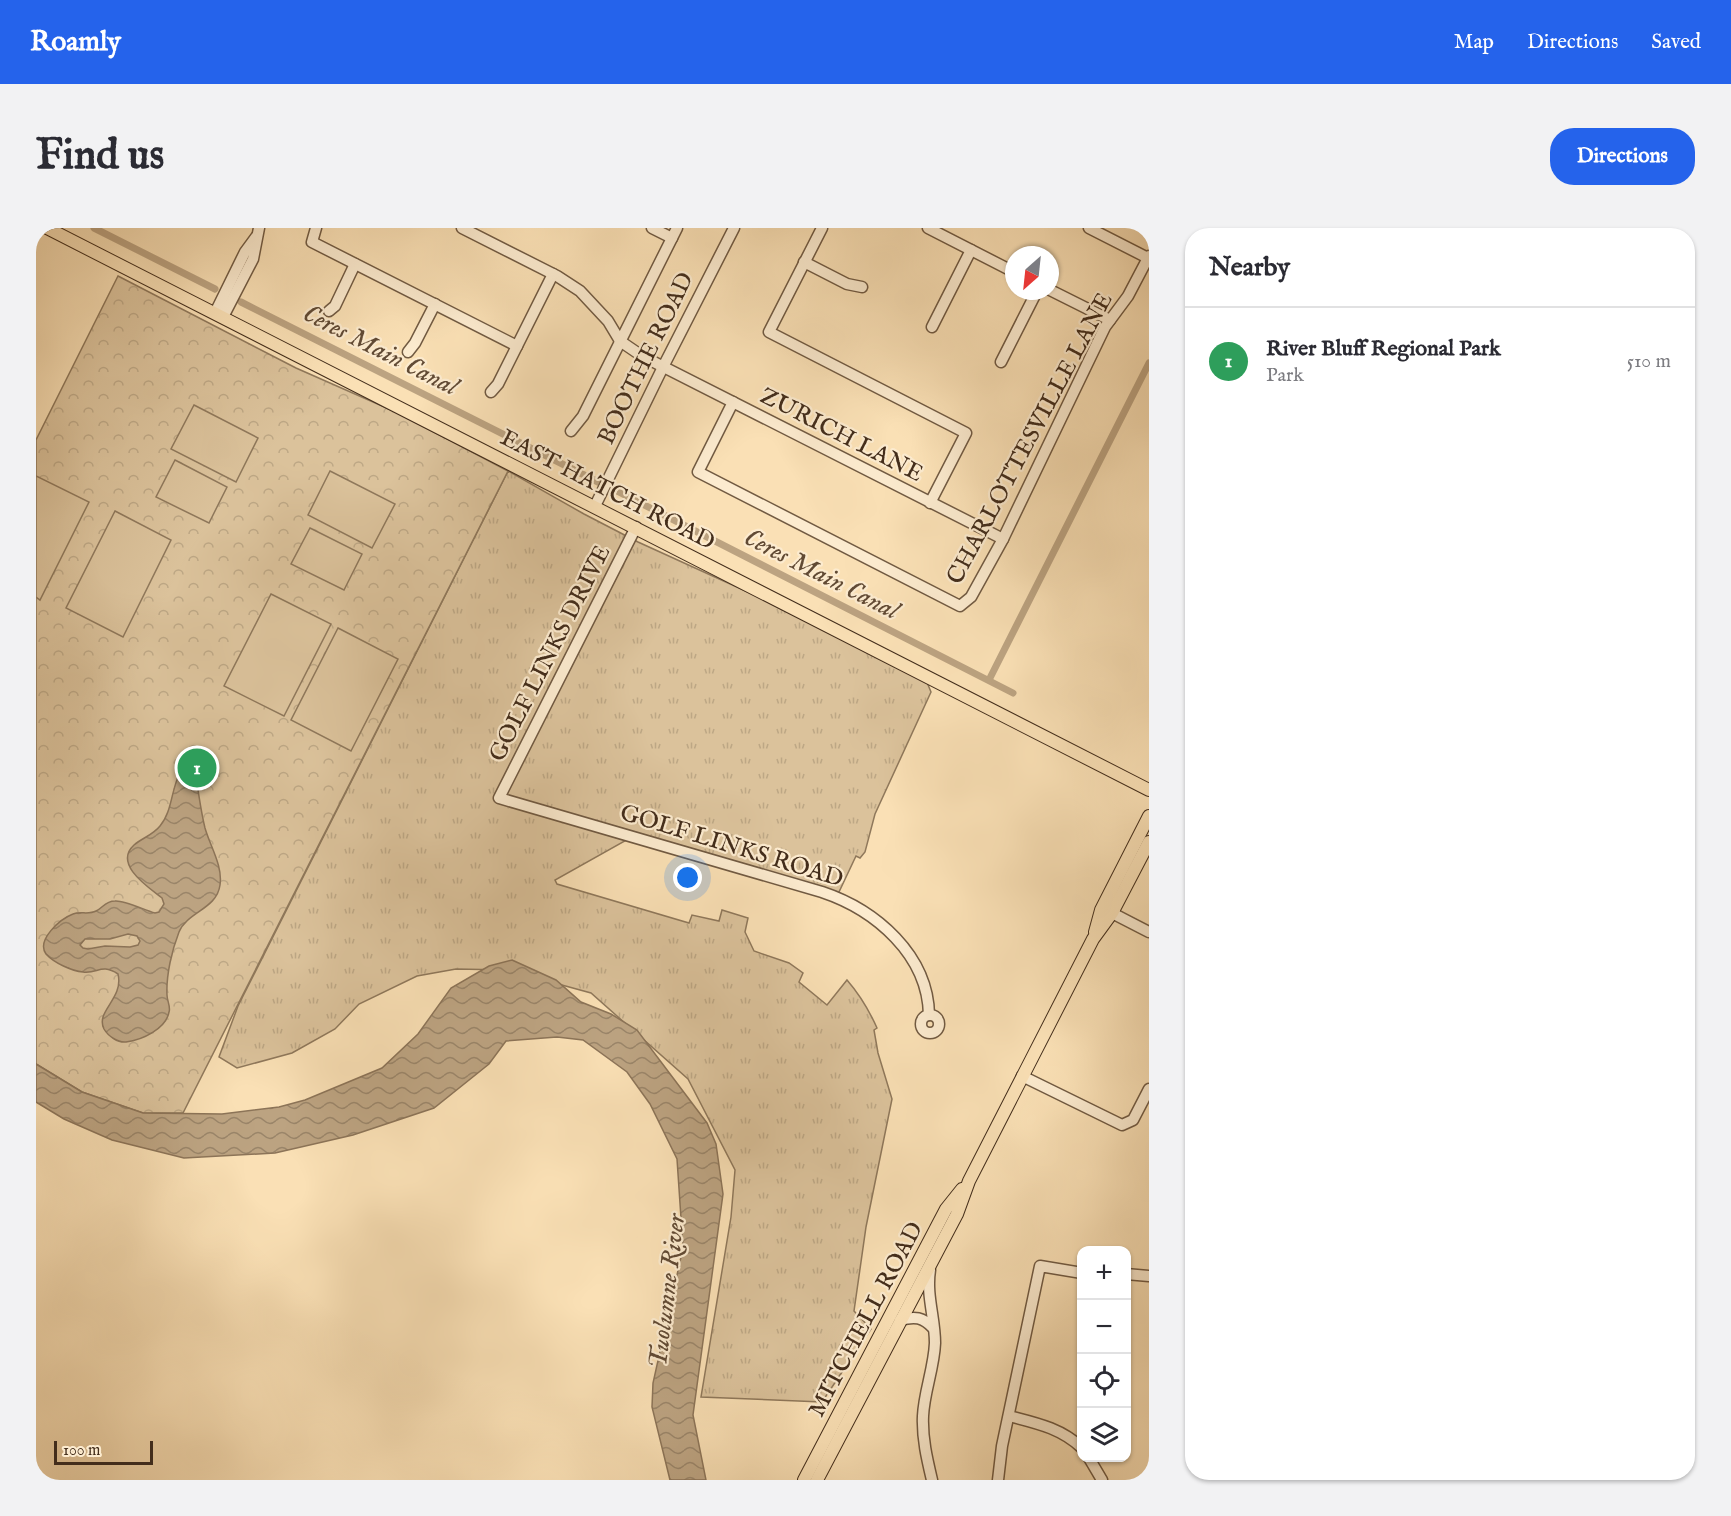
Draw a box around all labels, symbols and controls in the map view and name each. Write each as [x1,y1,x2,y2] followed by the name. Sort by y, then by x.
[30,25,121,60] text: Roamly
[1454,29,1494,56] text: Map
[1527,29,1618,56] text: Directions
[1651,29,1701,56] text: Saved
[1550,128,1695,185] button: Directions
[36,130,164,183] text: Find us
[1005,246,1059,300] north arrow
[1209,251,1290,284] text: Nearby
[591,267,702,450] street label: BOOTHE ROAD
[940,287,1121,590] street label: CHARLOTTESVILLE LANE
[297,297,465,404] water label: Ceres Main Canal
[1266,335,1501,363] text: River Bluff Regional Park
[1225,349,1232,374] text: 1
[1627,349,1671,374] text: 510 m
[1266,363,1304,388] text: Park
[754,381,928,490] street label: ZURICH LANE
[495,423,720,558] street label: EAST HATCH ROAD
[738,521,906,628] water label: Ceres Main Canal
[482,540,618,767] street label: GOLF LINKS DRIVE
[178,746,216,790] pin: 1
[616,798,847,895] street label: GOLF LINKS ROAD
[673,863,702,892] your location
[642,1211,693,1370] water label: Tuolumne River
[802,1217,931,1423] street label: MITCHELL ROAD
[1077,1246,1131,1462] map controls
[1077,1246,1131,1300] button: +
[1077,1300,1131,1354] button: −
[1077,1354,1131,1408] button: locate
[1077,1408,1131,1462] button: layers
[54,1438,153,1466] scale bar
[63,1441,100,1461] text: 100 m

